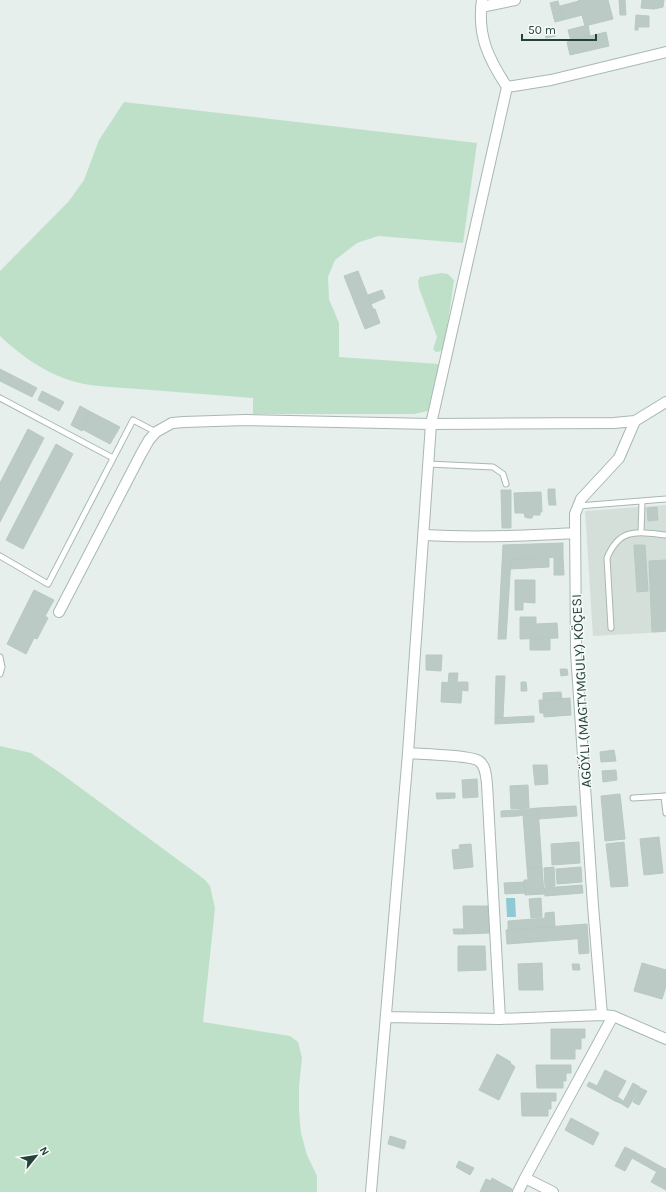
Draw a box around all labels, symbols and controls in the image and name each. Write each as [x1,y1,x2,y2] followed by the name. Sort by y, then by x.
[522,16,596,42] scale bar
[528,23,556,37] text: 50 m
[567,594,595,788] street label: AGÖÝLI (MAGTYMGULY) KÖÇESI
[16,1136,56,1176] north arrow
[37,1145,52,1158] text: N

